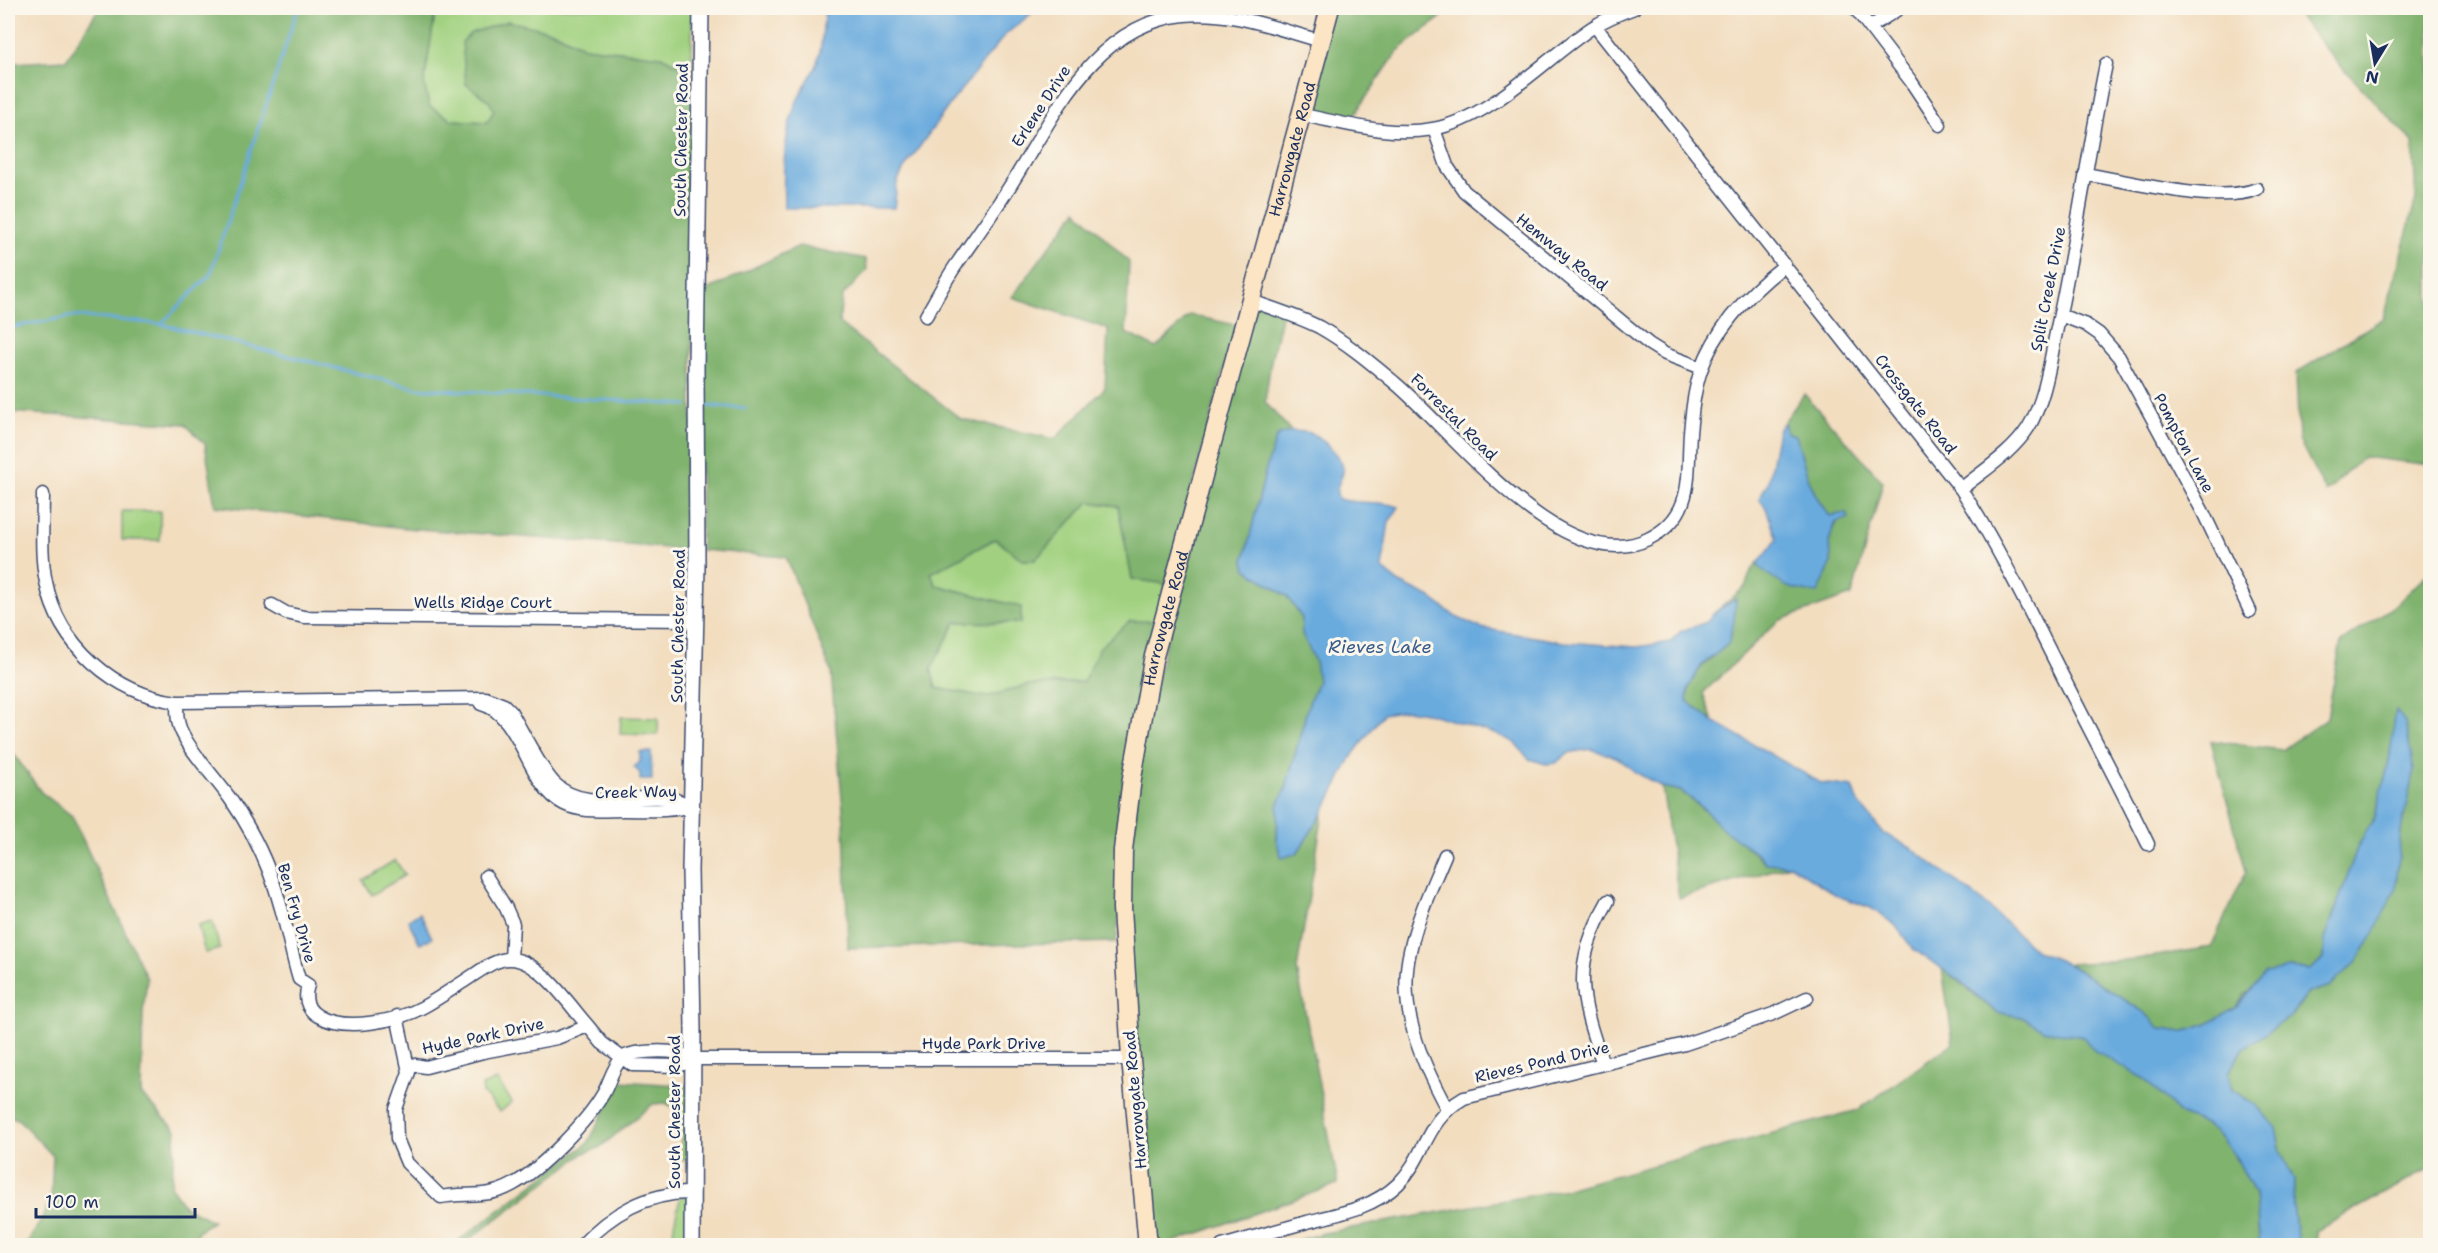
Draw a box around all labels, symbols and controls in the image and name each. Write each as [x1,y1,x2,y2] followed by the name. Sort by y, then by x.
[2345,33,2405,93] north arrow
[1007,61,1075,151] street label: Erlene Drive
[669,63,693,217] street label: South Chester Road
[2364,66,2380,89] text: N
[1263,79,1320,219] street label: Harrowgate Road
[1512,209,1612,295] street label: Hemway Road
[2026,225,2070,353] street label: Split Creek Drive
[1870,350,1962,458] street label: Crossgate Road
[1406,369,1502,465] street label: Forrestal Road
[2149,390,2219,496] street label: Pompton Lane
[1138,548,1193,688] street label: Harrowgate Road
[666,549,690,703] street label: South Chester Road
[414,592,552,613] street label: Wells Ridge Court
[1328,635,1432,659] water label: Rieves Lake
[595,781,677,803] street label: Creek Way
[273,861,321,965] street label: Ben Fry Drive
[420,1013,546,1059] street label: Hyde Park Drive
[1118,1030,1152,1170] street label: Harrowgate Road
[922,1033,1046,1054] street label: Hyde Park Drive
[664,1035,685,1189] street label: South Chester Road
[1473,1036,1611,1088] street label: Rieves Pond Drive
[36,1181,195,1219] scale bar
[45,1190,99,1214] text: 100 m

